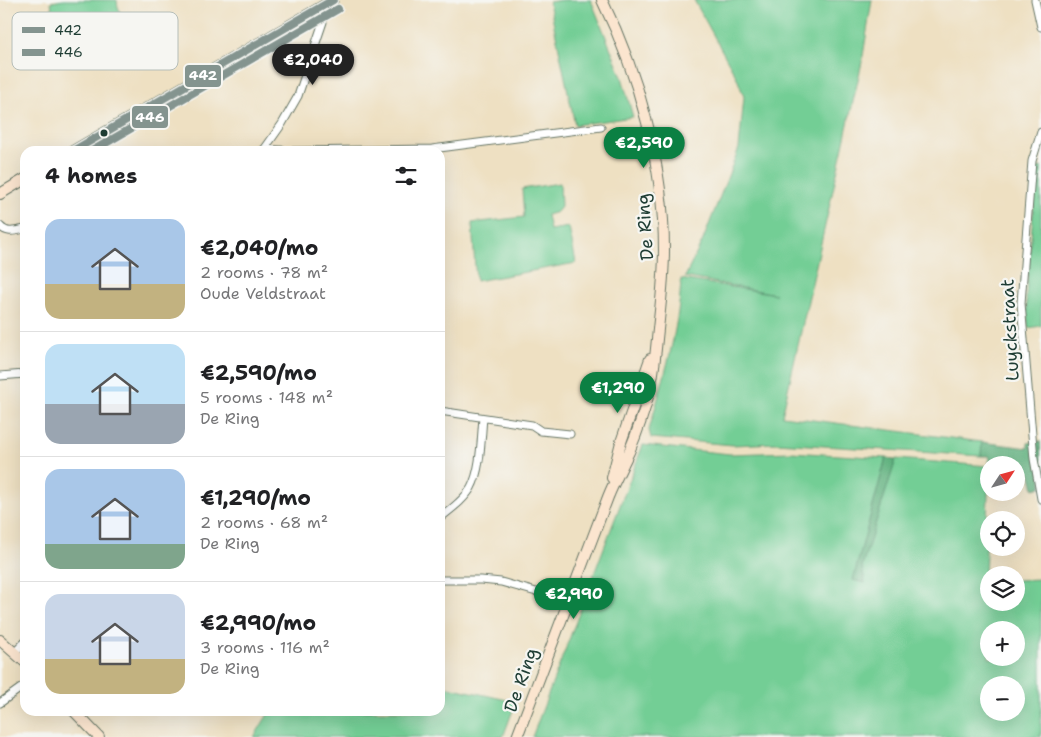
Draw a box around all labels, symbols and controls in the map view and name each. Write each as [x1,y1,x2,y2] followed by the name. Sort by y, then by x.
[12,12,178,70] legend
[54,21,82,39] text: 442
[54,43,83,61] text: 446
[272,44,354,86] pin: €2,040
[283,49,343,70] text: €2,040
[184,64,222,88] line badge: 442
[189,66,217,84] text: 442
[131,105,169,129] line badge: 446
[135,108,165,126] text: 446
[603,126,685,169] pin: €2,590
[99,128,109,138] unlabelled marker
[615,132,673,153] text: €2,590
[45,162,137,190] text: 4 homes
[392,162,420,190] icon: filters
[631,193,659,261] street label: De Ring
[200,234,318,262] text: €2,040/mo
[85,239,145,299] icon: home
[200,262,328,283] text: 2 rooms · 78 m²
[995,278,1025,382] street label: Luyckstraat
[200,283,326,304] text: Oude Veldstraat
[200,359,317,387] text: €2,590/mo
[85,364,145,424] icon: home
[577,372,659,414] pin: €1,290
[591,377,645,398] text: €1,290
[200,387,333,408] text: 5 rooms · 148 m²
[200,408,260,429] text: De Ring
[980,456,1025,501] north arrow
[980,456,1025,721] map controls
[200,484,311,512] text: €1,290/mo
[85,489,145,549] icon: home
[980,511,1025,556] button: locate
[200,512,328,533] text: 2 rooms · 68 m²
[200,533,260,554] text: De Ring
[980,566,1025,611] button: layers
[533,578,615,620] pin: €2,990
[545,583,603,604] text: €2,990
[200,609,316,637] text: €2,990/mo
[85,614,145,674] icon: home
[980,621,1025,666] button: +
[200,637,330,658] text: 3 rooms · 116 m²
[498,644,544,716] street label: De Ring
[200,658,260,679] text: De Ring
[980,676,1025,721] button: −

